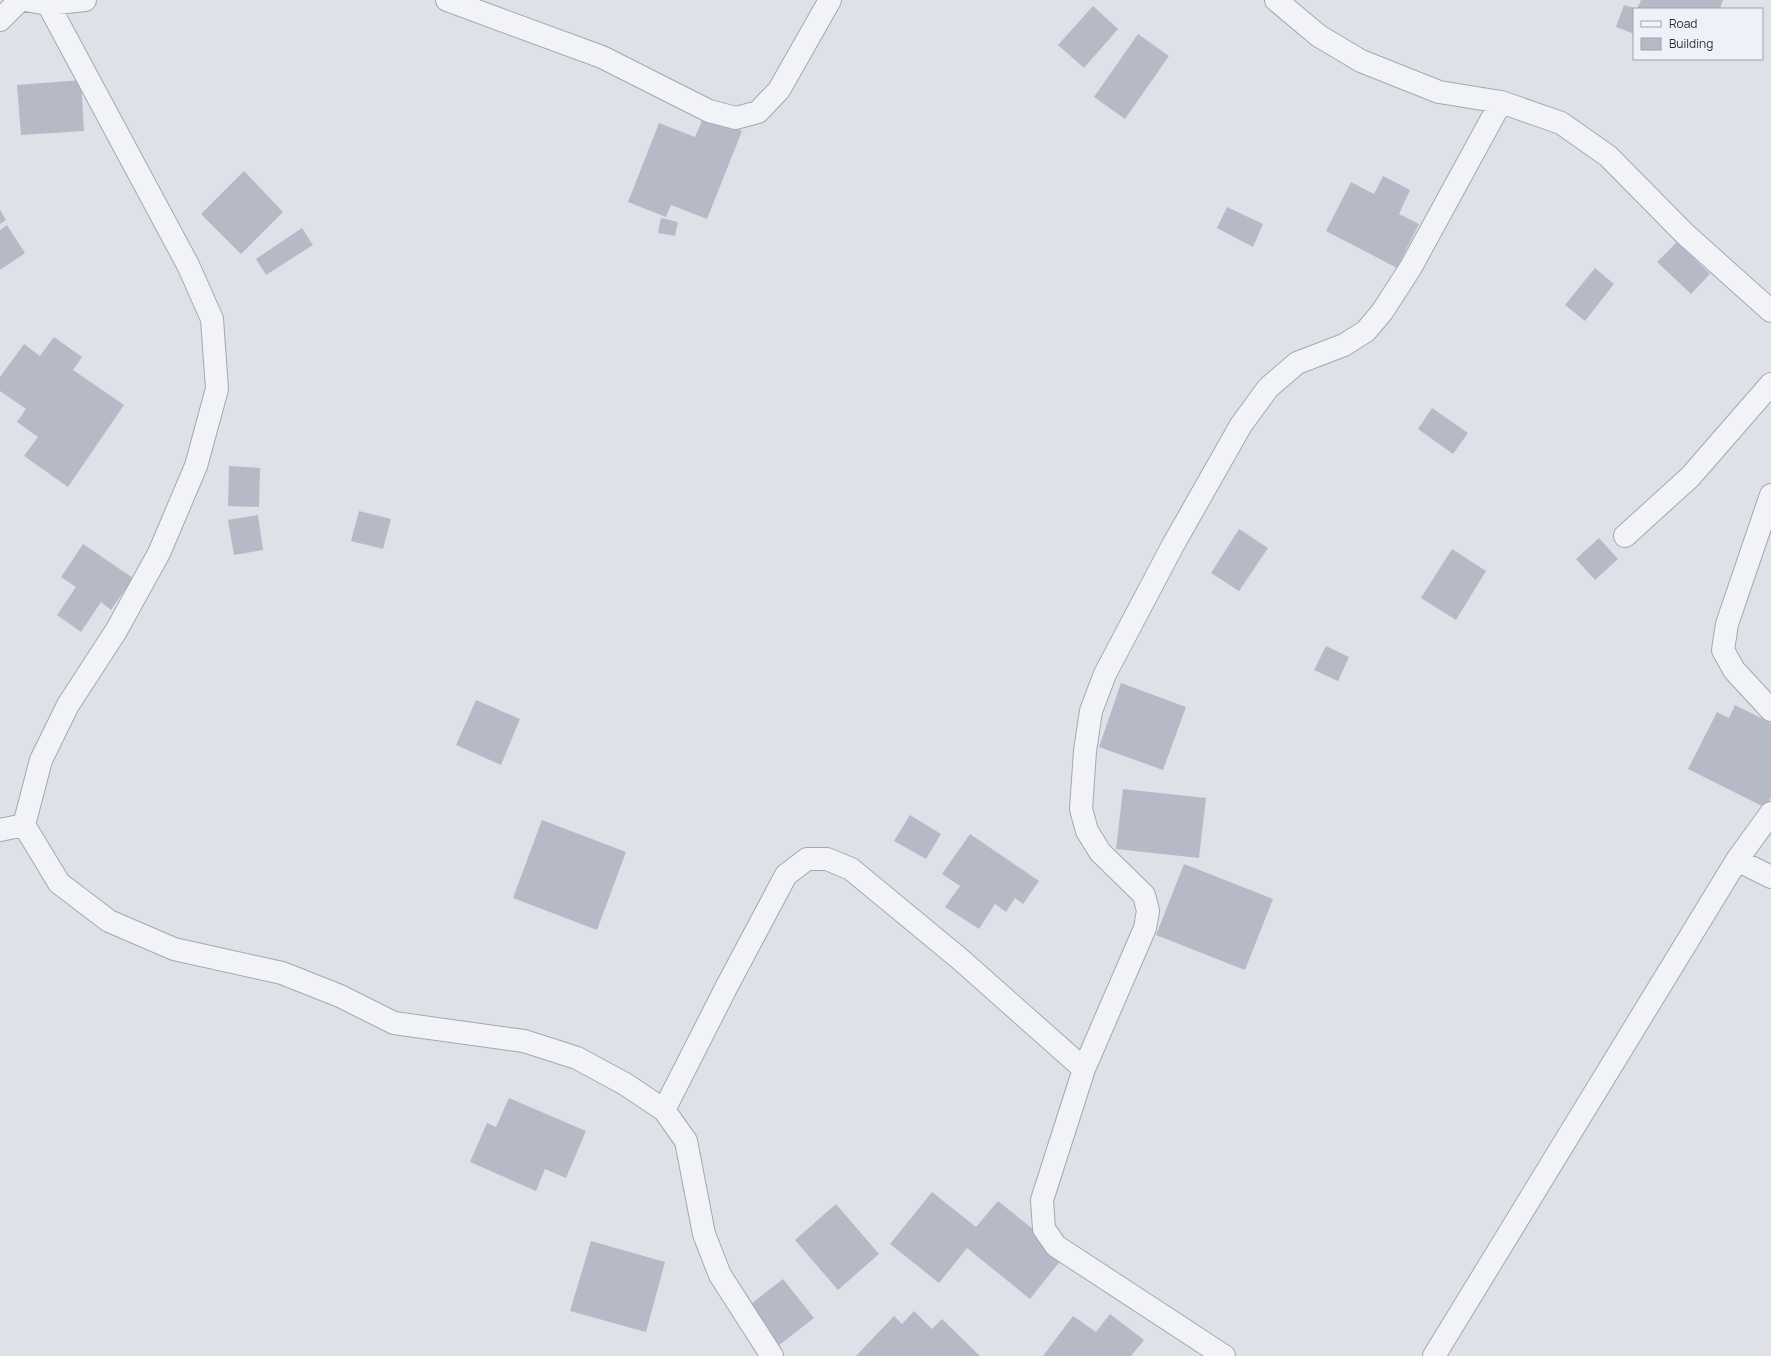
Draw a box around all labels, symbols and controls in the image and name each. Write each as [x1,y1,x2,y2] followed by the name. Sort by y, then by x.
[1633,8,1763,60] legend
[1669,15,1697,32] text: Road
[1669,35,1713,52] text: Building

